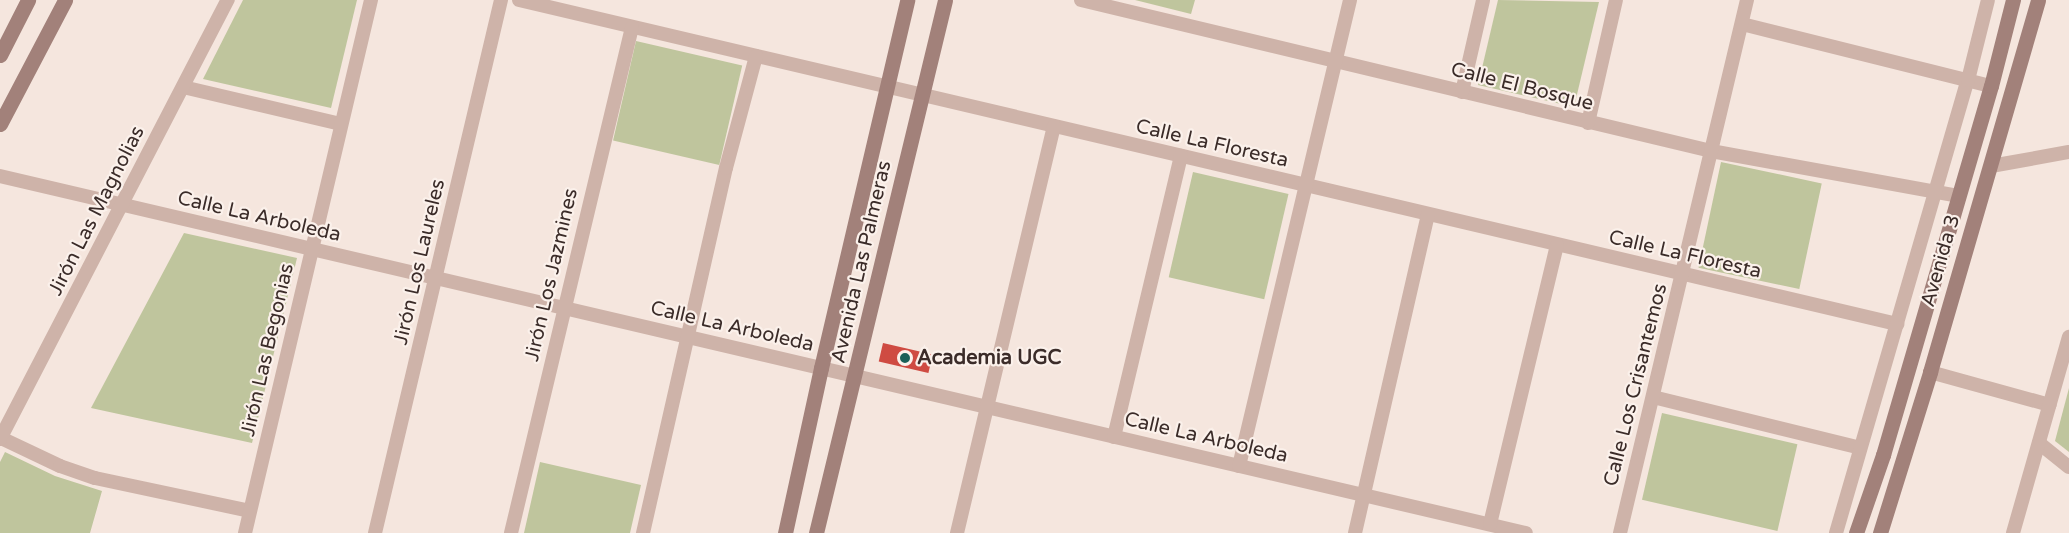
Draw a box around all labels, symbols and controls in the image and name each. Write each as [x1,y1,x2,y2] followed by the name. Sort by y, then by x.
[1448,58,1596,116] street label: Calle El Bosque
[1133,115,1291,173] street label: Calle La Floresta
[44,122,150,300] street label: Jirón Las Magnolias
[827,158,897,366] street label: Avenida Las Palmeras
[389,177,451,347] street label: Jirón Los Laureles
[520,186,584,364] street label: Jirón Los Jazmines
[175,187,343,247] street label: Calle La Arboleda
[1916,212,1966,310] street label: Avenida 3
[1606,226,1764,284] street label: Calle La Floresta
[236,261,300,439] street label: Jirón Las Begonias
[1599,281,1673,489] street label: Calle Los Crisantemos
[648,297,816,357] street label: Calle La Arboleda
[917,346,1061,370] place label: Academia UGC
[898,351,912,365] marker: Academia UGC
[1122,408,1290,468] street label: Calle La Arboleda

